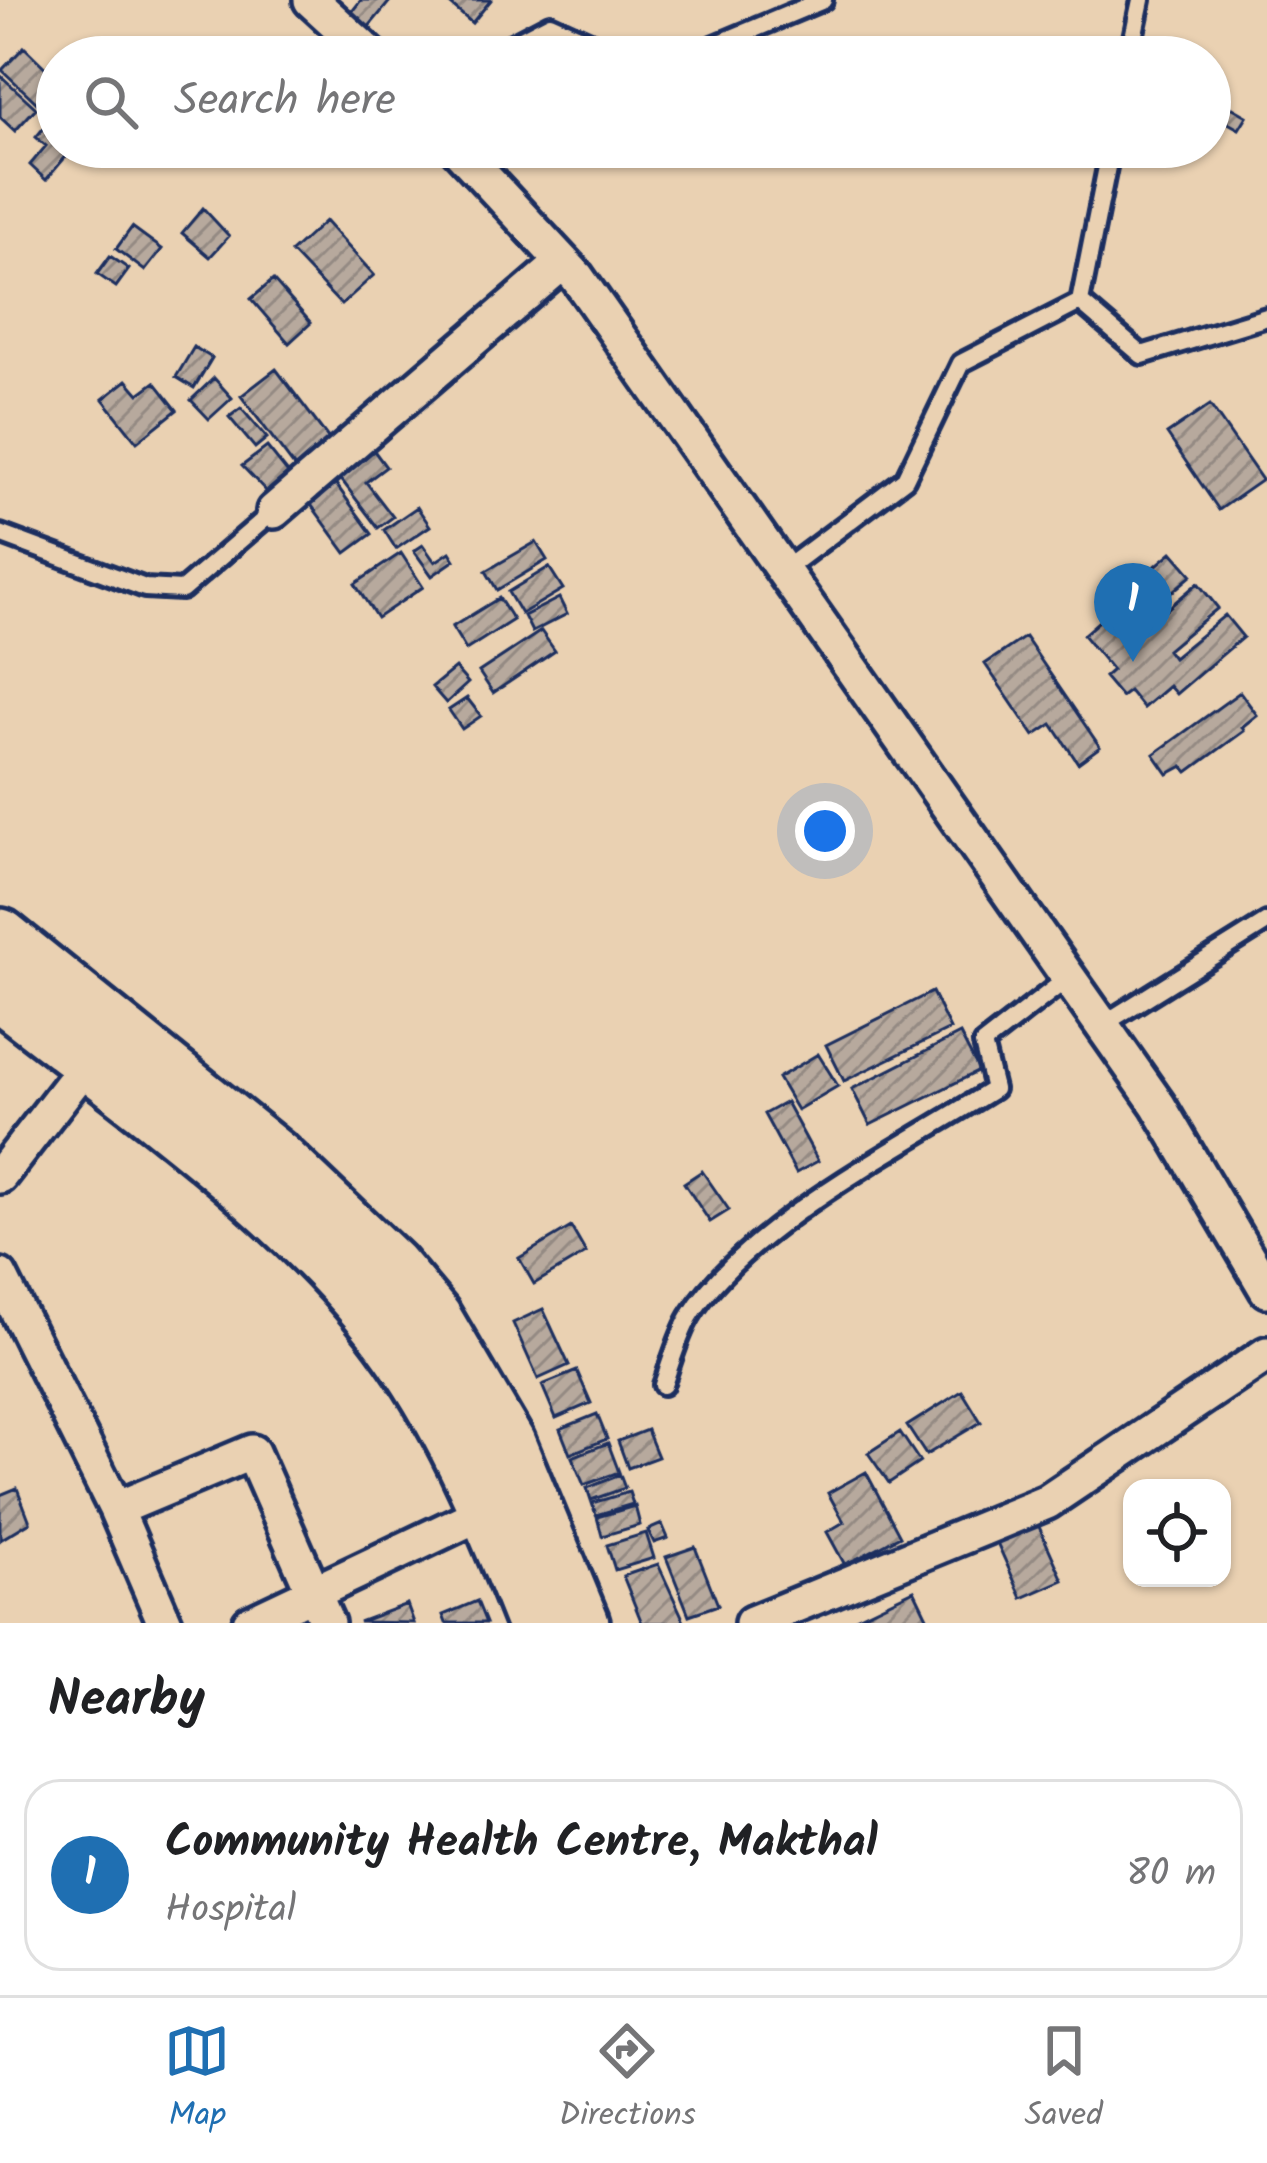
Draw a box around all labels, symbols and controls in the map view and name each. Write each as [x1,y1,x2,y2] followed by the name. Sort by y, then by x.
[36,36,1231,168] search box
[174,66,396,138] text: Search here
[78,69,144,135] icon: search
[1094,563,1172,662] pin: 1
[795,801,855,861] your location
[1123,1479,1231,1587] map controls
[1123,1479,1231,1587] button: locate
[48,1661,205,1742] text: Nearby
[165,1808,878,1880] text: Community Health Centre, Makthal
[84,1844,96,1906] text: 1
[1126,1844,1216,1906] text: 80 m
[165,1880,296,1942] text: Hospital
[164,2018,230,2143] tab: Map
[559,2018,696,2143] tab: Directions
[1024,2018,1103,2143] tab: Saved

